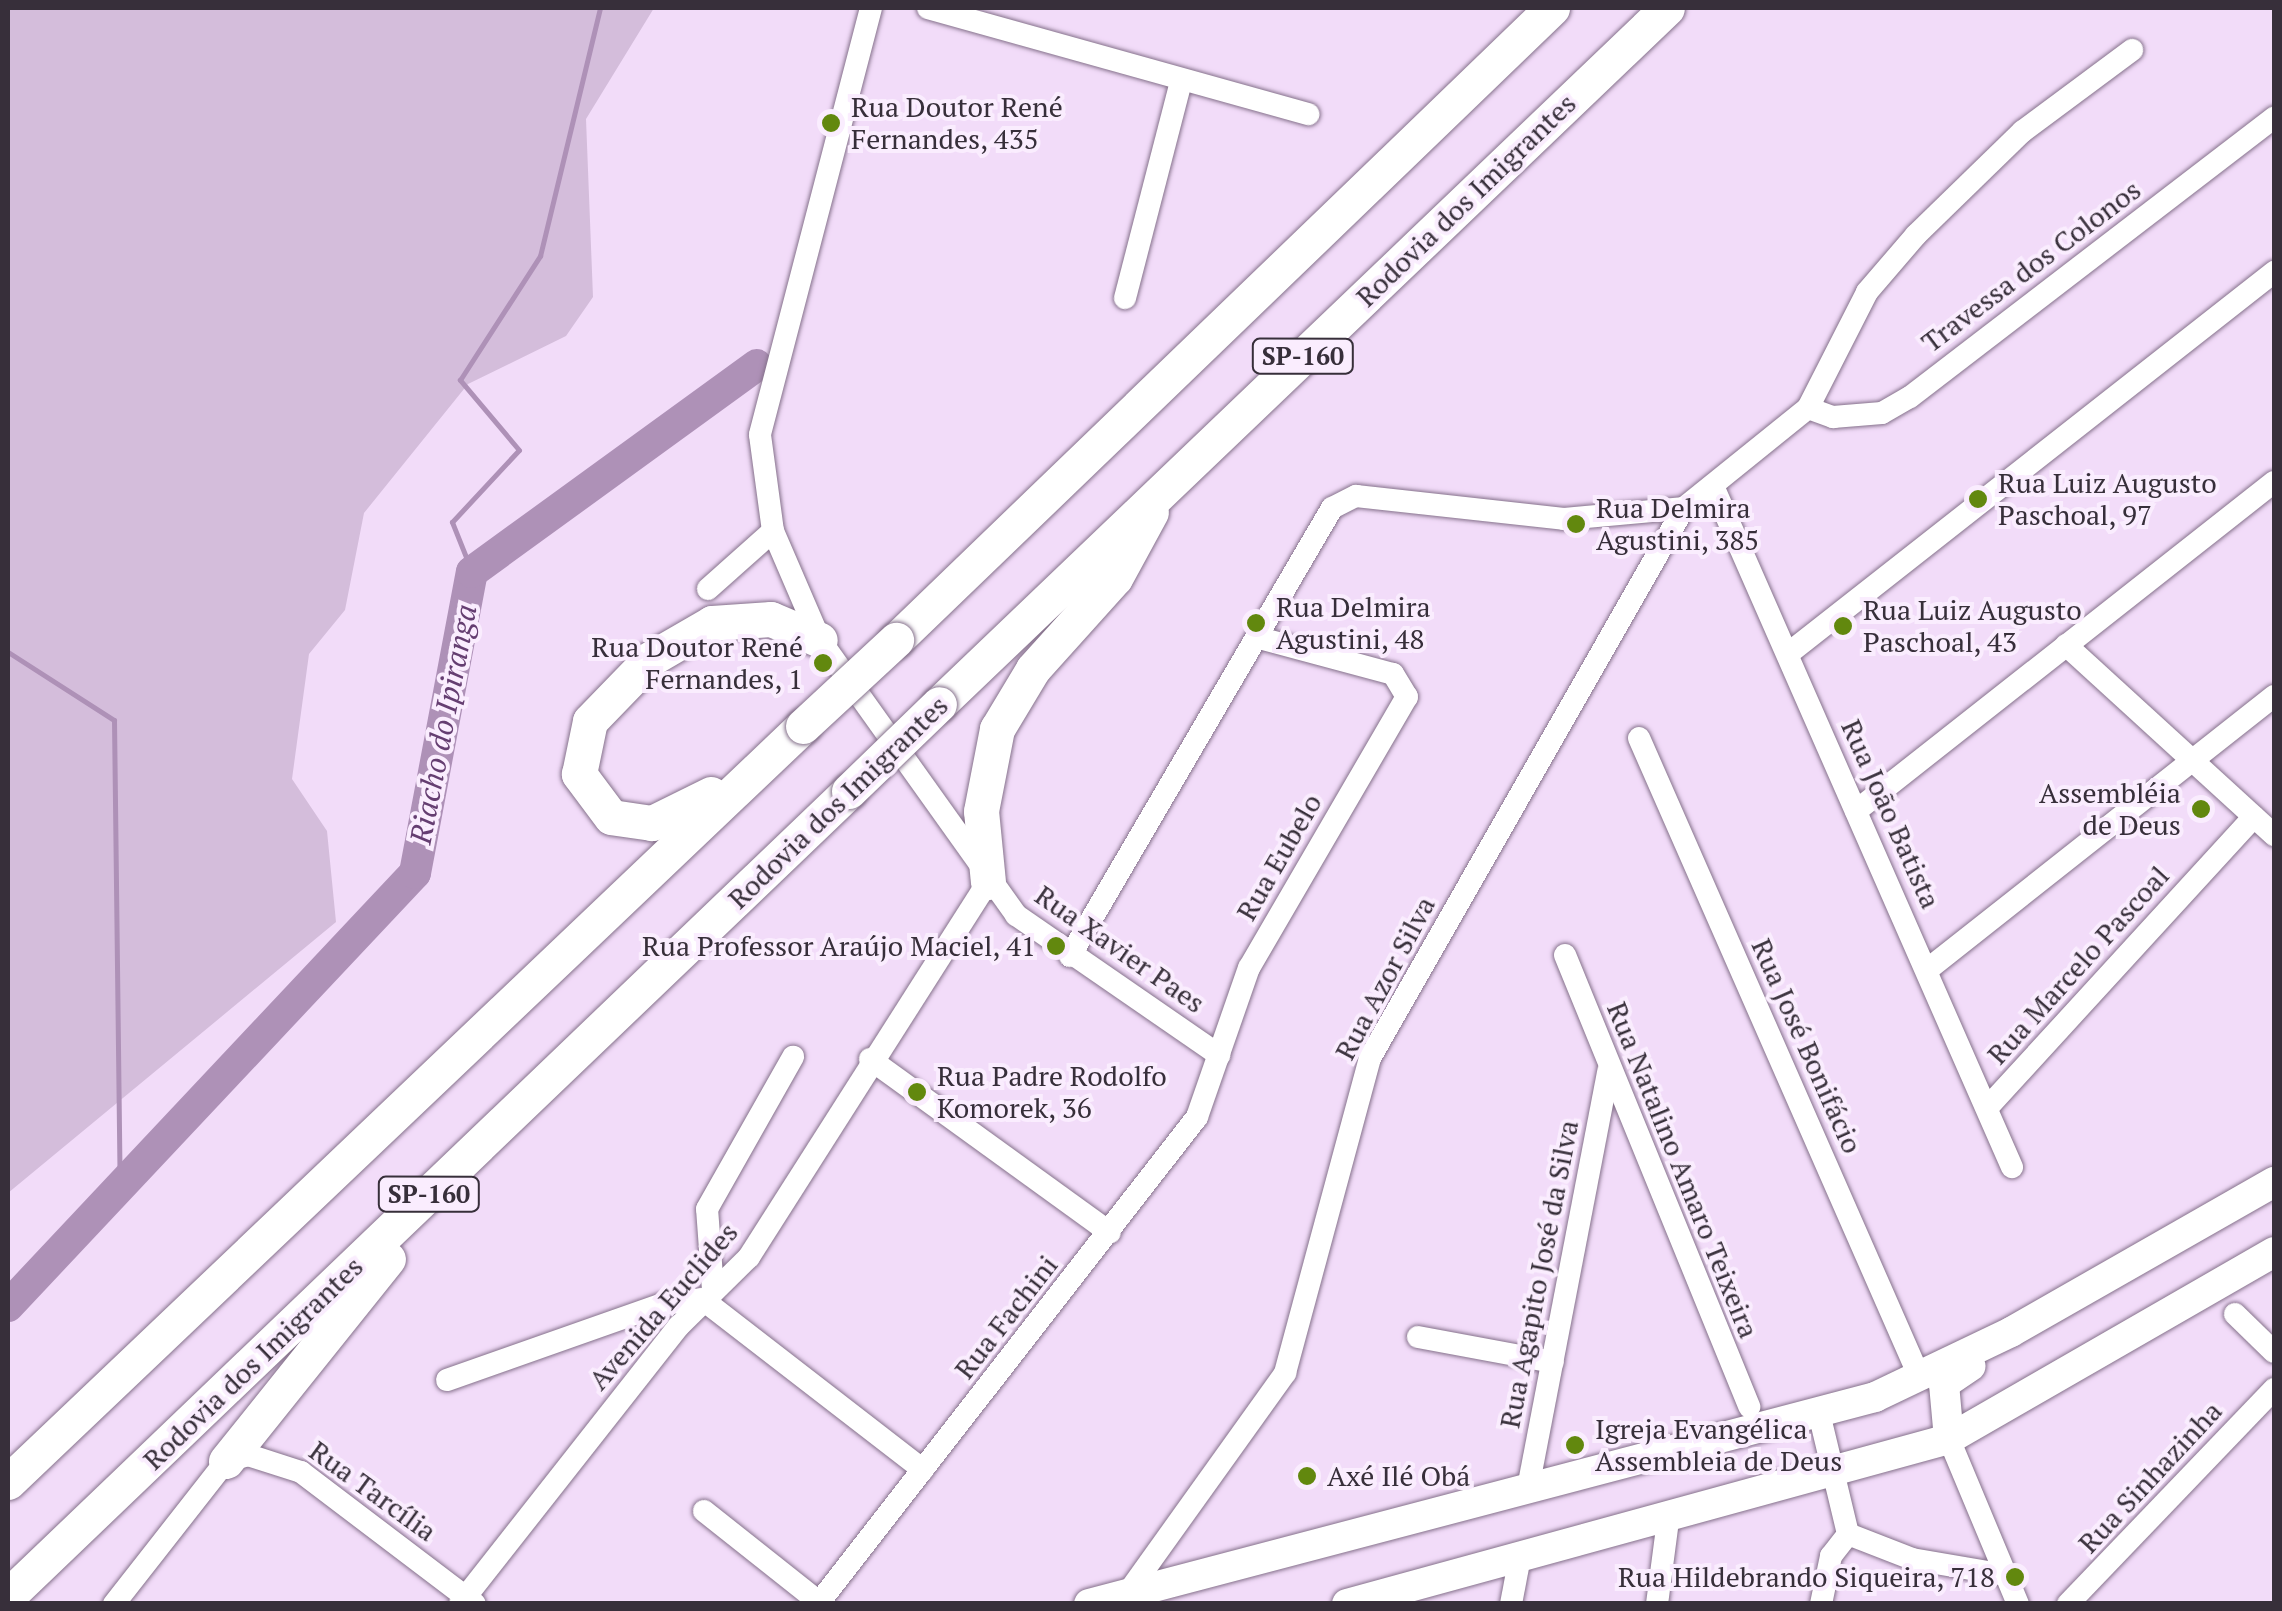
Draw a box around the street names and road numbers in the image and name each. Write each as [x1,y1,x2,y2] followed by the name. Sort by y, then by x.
[1349,86,1583,314] street label: Rodovia dos Imigrantes
[1915,173,2147,359] street label: Travessa dos Colonos
[1250,336,1356,376] road number: SP-160
[721,688,955,916] street label: Rodovia dos Imigrantes
[1834,714,1948,914] street label: Rua João Batista
[1229,788,1329,926] street label: Rua Eubelo
[1980,859,2176,1071] street label: Rua Marcelo Pascoal
[1029,878,1211,1020] street label: Rua Xavier Paes
[1328,890,1442,1066] street label: Rua Azor Silva
[1745,933,1869,1159] street label: Rua José Bonifácio
[1600,997,1766,1343] street label: Rua Natalino Amaro Teixeira
[1493,1117,1585,1431] street label: Rua Agapito José da Silva
[376,1174,482,1214] road number: SP-160
[581,1216,745,1396] street label: Avenida Euclides
[136,1249,370,1477] street label: Rodovia dos Imigrantes
[947,1249,1065,1385] street label: Rua Fachini
[2071,1394,2229,1560] street label: Rua Sinhazinha
[303,1434,443,1548] street label: Rua Tarcília

